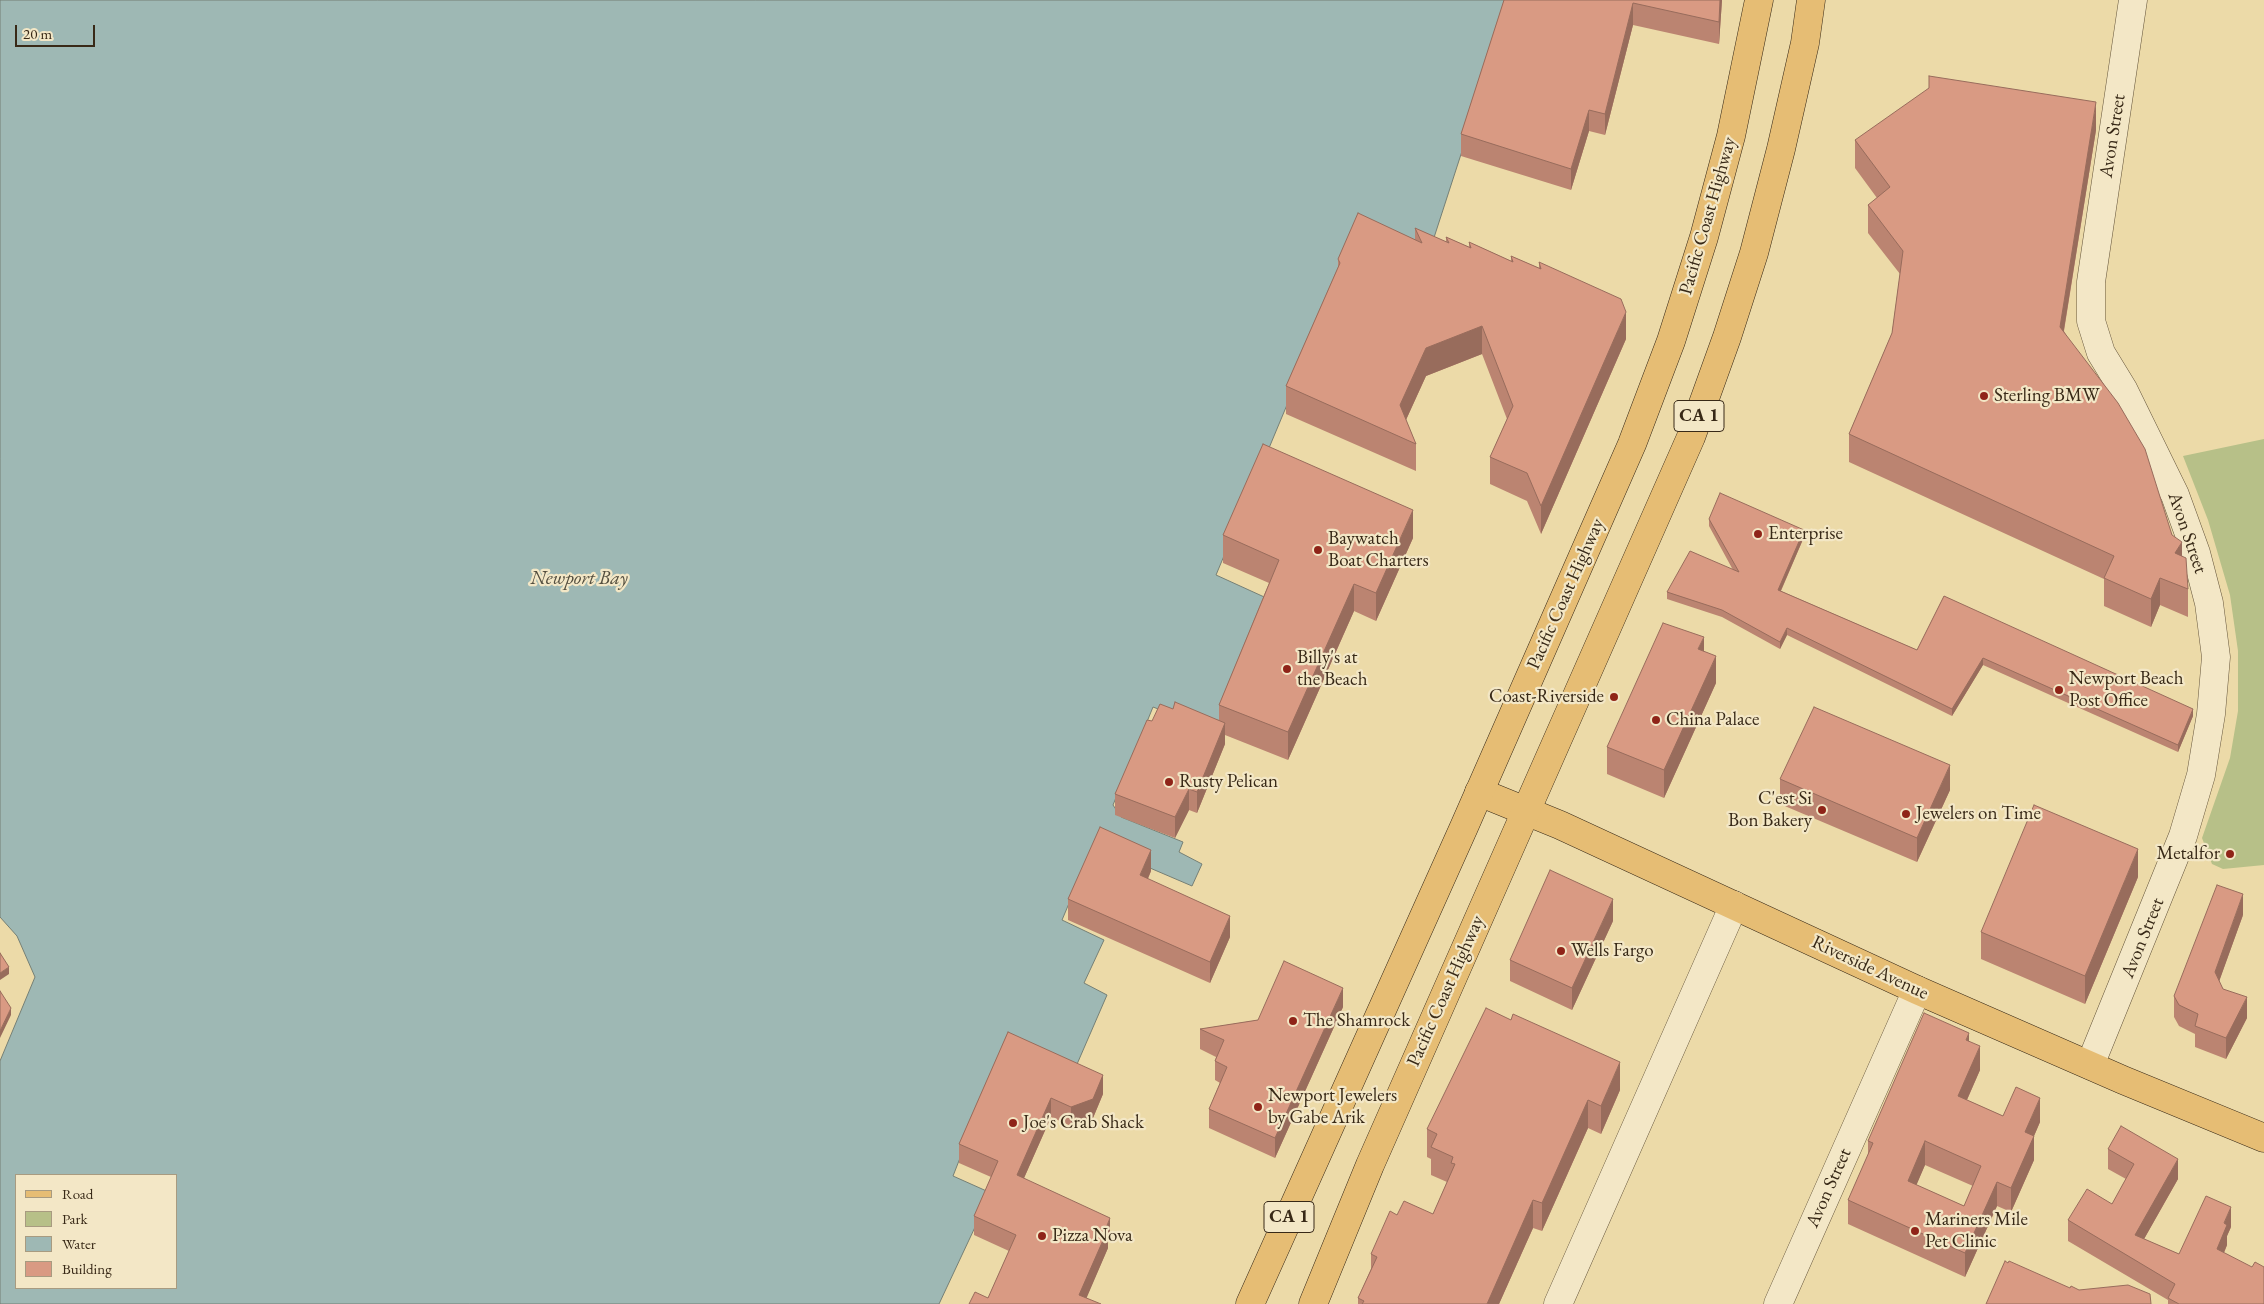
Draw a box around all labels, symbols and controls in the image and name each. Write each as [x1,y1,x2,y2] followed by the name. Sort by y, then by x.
[18,15,98,47] scale bar
[23,24,52,43] text: 20 m
[2095,92,2131,180] street label: Avon Street
[1675,135,1741,297] street label: Pacific Coast Highway
[1994,385,2100,407] place label: Sterling BMW
[1978,390,1990,402] marker: Sterling BMW
[1674,401,1724,432] road number: CA 1
[2162,489,2212,577] street label: Avon Street
[1522,515,1610,673] street label: Pacific Coast Highway
[1768,523,1843,545] place label: Enterprise
[1328,528,1429,572] place label: Baywatch Boat Charters
[1752,528,1764,540] marker: Enterprise
[1312,544,1324,556] marker: Baywatch Boat Charters
[530,567,628,591] water label: Newport Bay
[1297,647,1368,691] place label: Billy's at the Beach
[1281,663,1293,675] marker: Billy's at the Beach
[2069,668,2184,712] place label: Newport Beach Post Office
[2053,684,2065,696] marker: Newport Beach Post Office
[1489,686,1604,708] place label: Coast-Riverside
[1608,691,1620,703] marker: Coast-Riverside
[1666,709,1759,731] place label: China Palace
[1650,714,1662,726] marker: China Palace
[1179,771,1278,793] place label: Rusty Pelican
[1163,776,1175,788] marker: Rusty Pelican
[1728,788,1812,832] place label: C'est Si Bon Bakery
[1916,803,2041,825] place label: Jewelers on Time
[1816,804,1828,816] marker: C'est Si Bon Bakery
[1900,808,1912,820] marker: Jewelers on Time
[2156,843,2220,865] place label: Metalfor
[2224,848,2236,860] marker: Metalfor
[2117,894,2169,982] street label: Avon Street
[1402,912,1490,1070] street label: Pacific Coast Highway
[1808,931,1932,1005] street label: Riverside Avenue
[1571,940,1654,962] place label: Wells Fargo
[1555,945,1567,957] marker: Wells Fargo
[1303,1010,1410,1032] place label: The Shamrock
[1287,1015,1299,1027] marker: The Shamrock
[1268,1085,1397,1129] place label: Newport Jewelers by Gabe Arik
[1252,1101,1264,1113] marker: Newport Jewelers by Gabe Arik
[1023,1112,1144,1134] place label: Joe's Crab Shack
[1007,1117,1019,1129] marker: Joe's Crab Shack
[1801,1145,1857,1231] street label: Avon Street
[15,1174,178,1289] legend
[62,1184,93,1203] text: Road
[1264,1202,1314,1232] road number: CA 1
[62,1209,88,1228] text: Park
[1925,1209,2028,1253] place label: Mariners Mile Pet Clinic
[1052,1225,1133,1247] place label: Pizza Nova
[1909,1225,1921,1237] marker: Mariners Mile Pet Clinic
[1036,1230,1048,1242] marker: Pizza Nova
[62,1234,96,1253] text: Water
[62,1259,112,1278] text: Building

